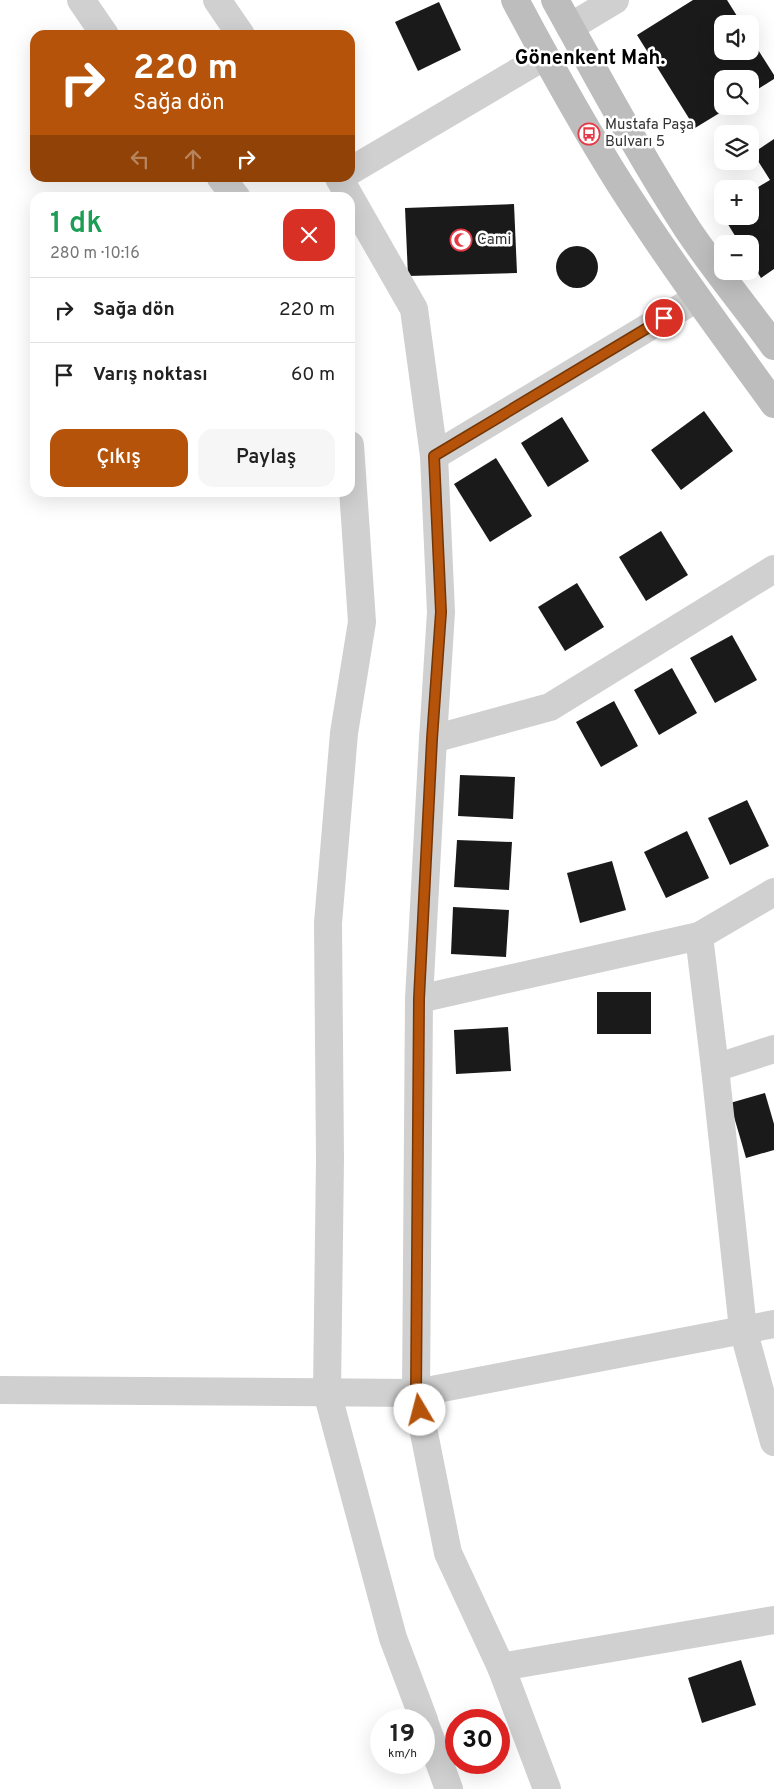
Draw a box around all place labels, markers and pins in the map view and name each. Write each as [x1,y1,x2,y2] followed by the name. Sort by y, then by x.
[605,116,694,152] place label: Mustafa Paşa Bulvarı 5
[577,122,601,146] bus stop icon: Mustafa Paşa Bulvarı 5
[449,228,473,252] mosque icon: Cami
[477,231,511,250] place label: Cami
[643,297,685,339] pin

